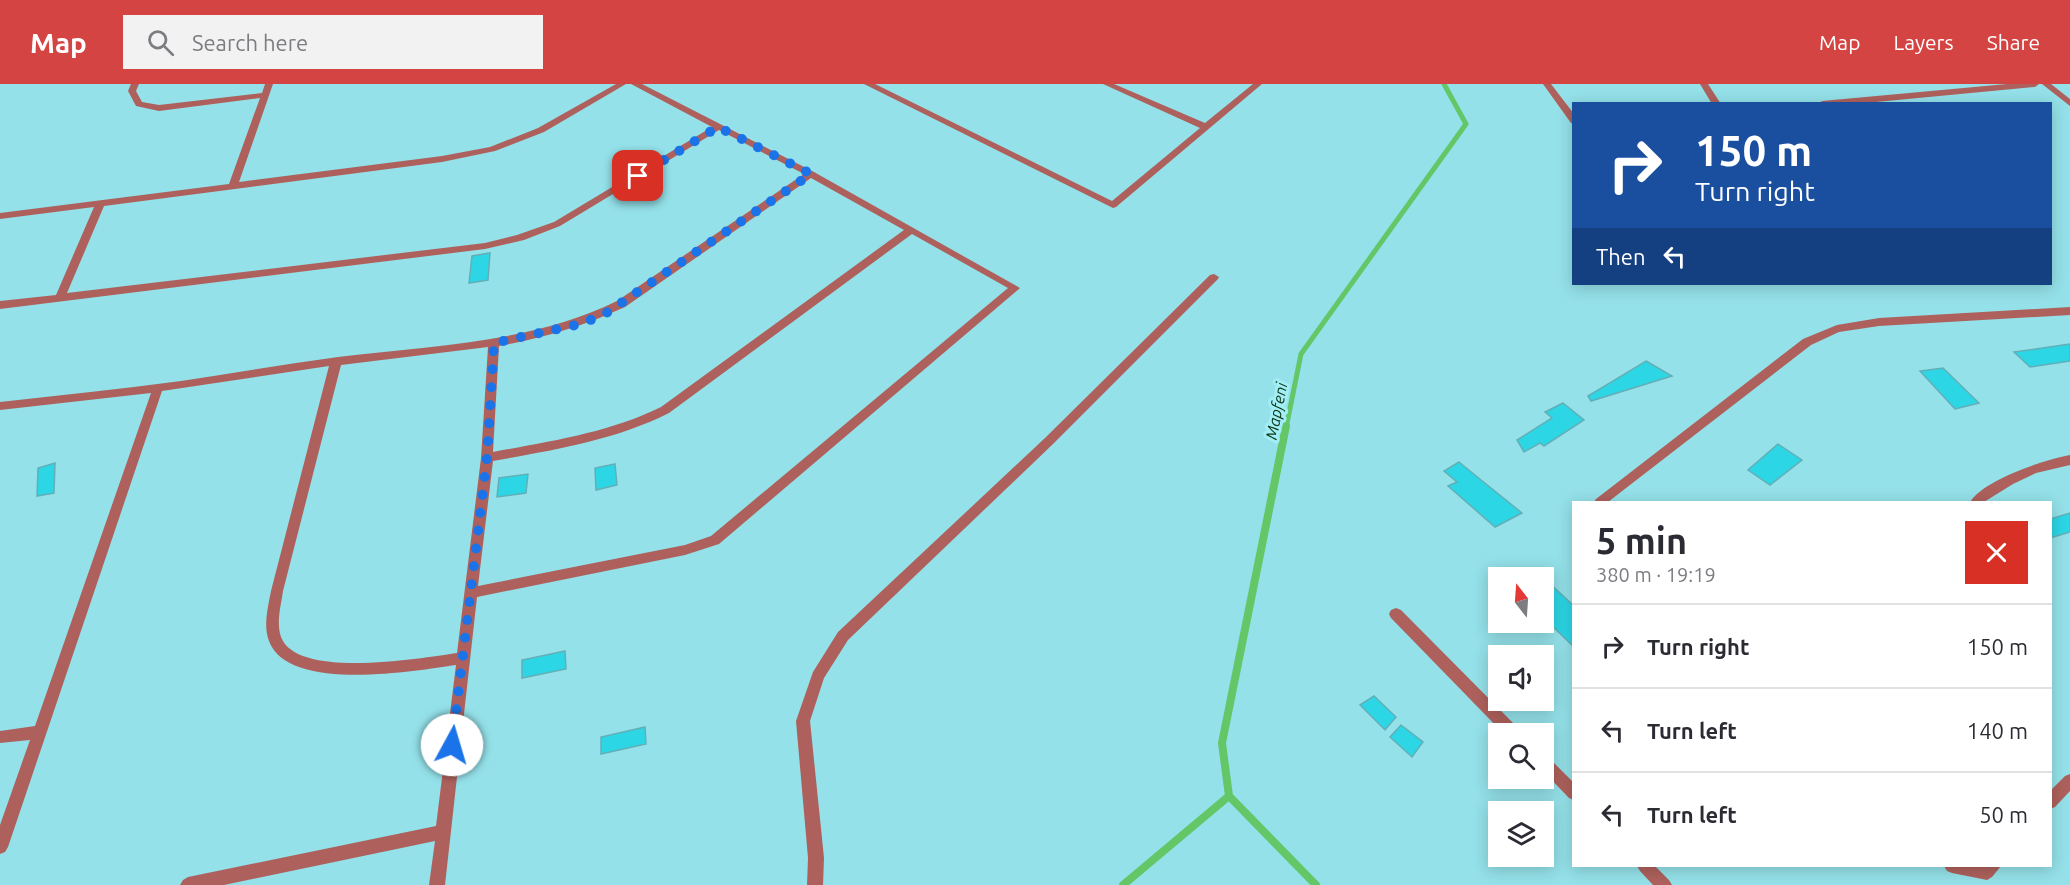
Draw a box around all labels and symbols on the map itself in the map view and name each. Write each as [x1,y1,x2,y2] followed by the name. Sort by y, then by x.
[612,150,663,201] pin
[1262,380,1291,441] water label: Mapfeni
[1488,567,1554,633] north arrow
[420,713,484,777] position arrow

